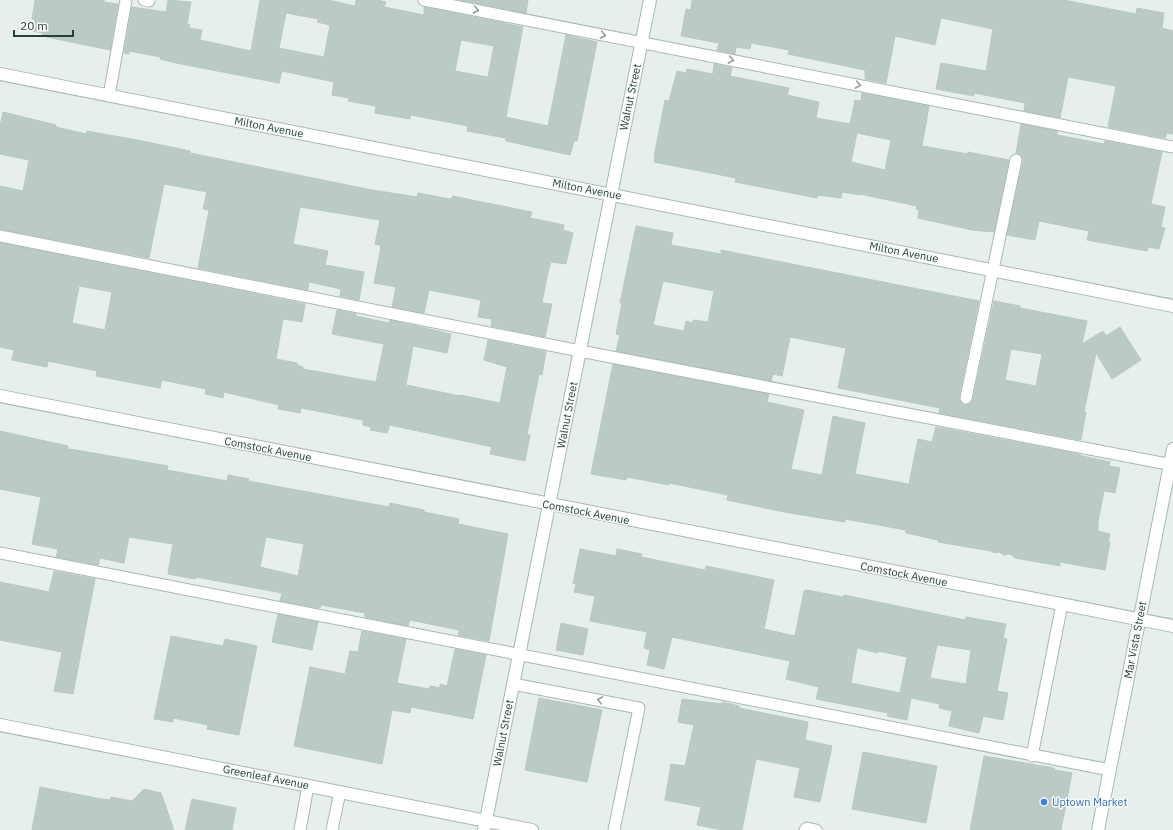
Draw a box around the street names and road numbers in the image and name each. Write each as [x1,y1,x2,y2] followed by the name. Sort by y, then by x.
[616,62,644,132] street label: Walnut Street
[233,113,305,141] street label: Milton Avenue
[551,175,623,203] street label: Milton Avenue
[868,238,940,266] street label: Milton Avenue
[554,380,580,450] street label: Walnut Street
[223,434,313,464] street label: Comstock Avenue
[541,497,631,527] street label: Comstock Avenue
[859,559,949,589] street label: Comstock Avenue
[1121,600,1149,680] street label: Mar Vista Street
[490,698,516,768] street label: Walnut Street
[222,762,310,792] street label: Greenleaf Avenue

